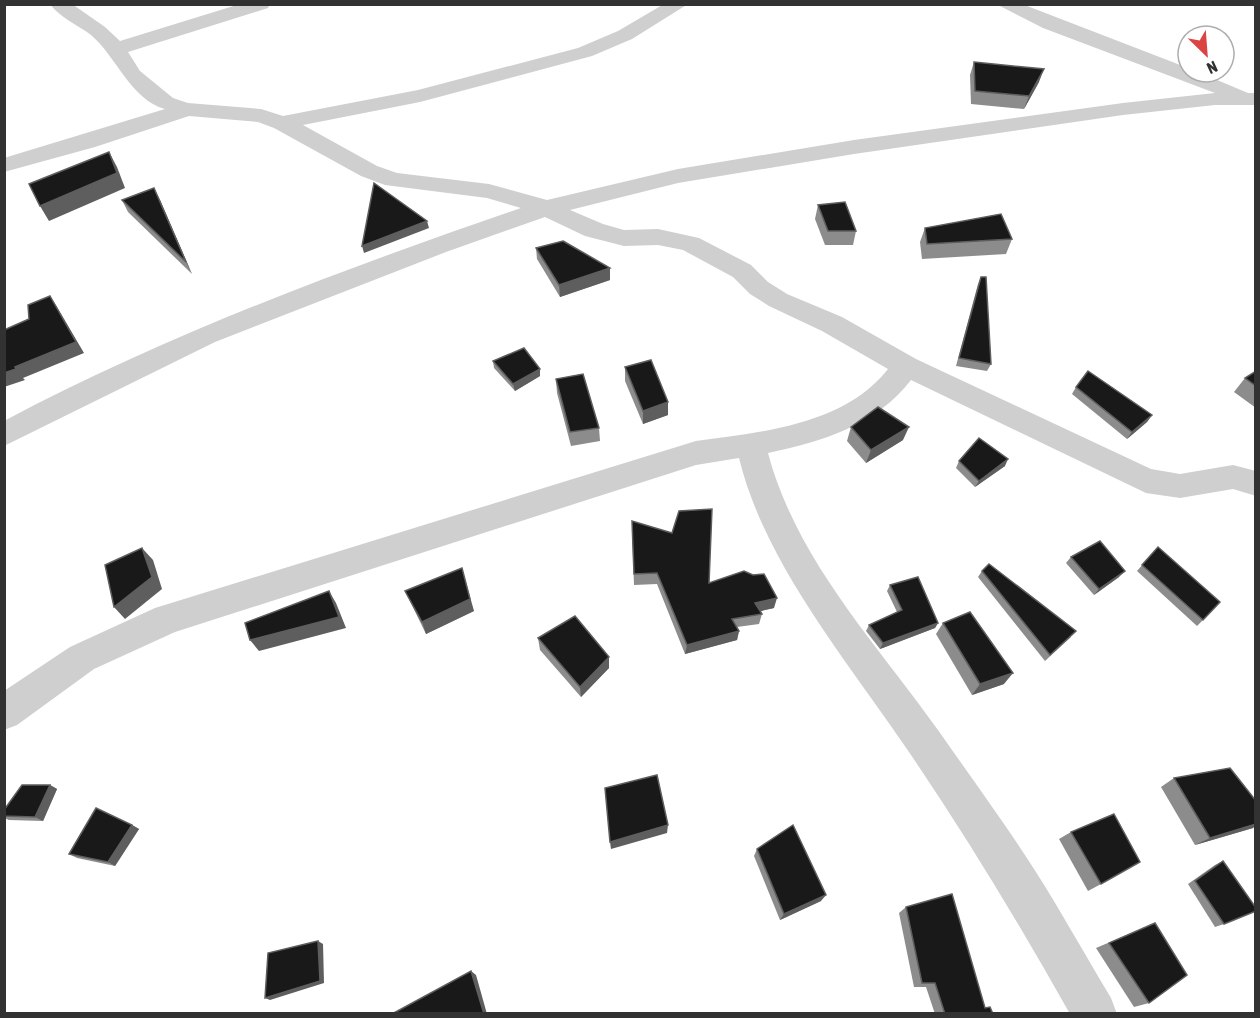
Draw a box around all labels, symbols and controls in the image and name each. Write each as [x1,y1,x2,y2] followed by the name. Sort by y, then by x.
[1176,24,1236,84] north arrow
[1204,57,1220,78] text: N

